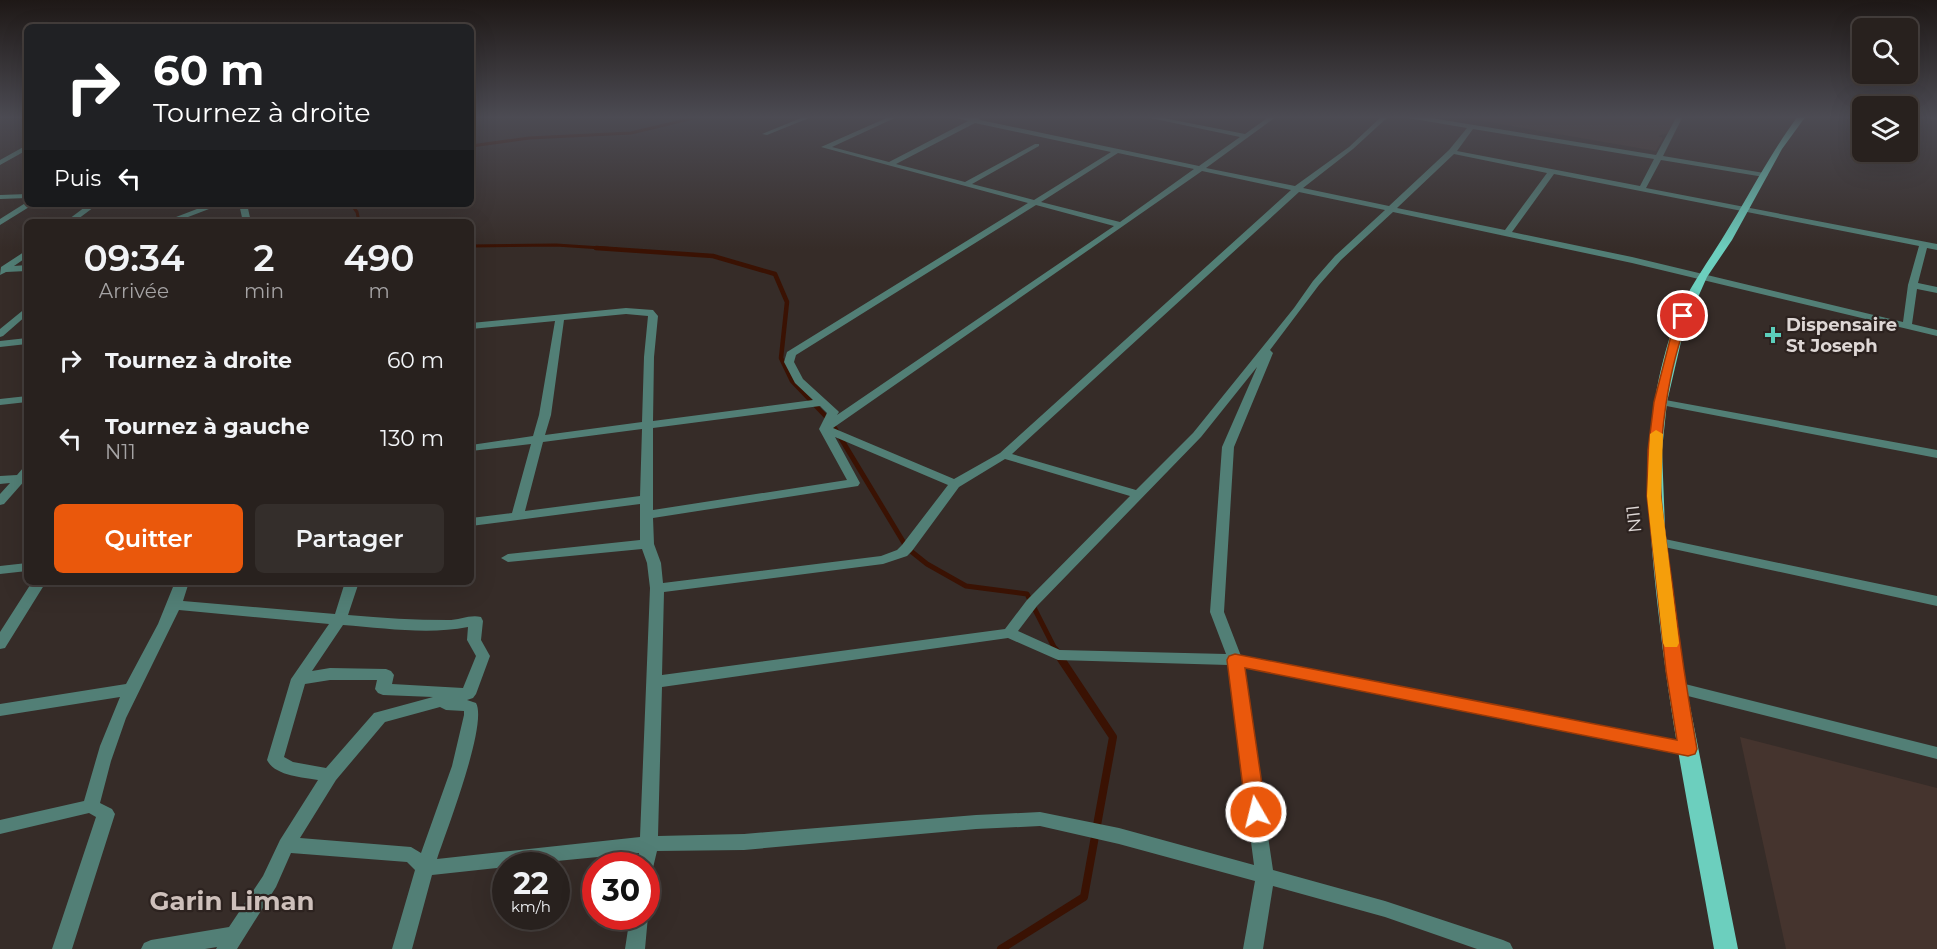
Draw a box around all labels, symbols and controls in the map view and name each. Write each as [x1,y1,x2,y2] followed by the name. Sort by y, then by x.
[1852,18,1918,162] map controls
[1852,18,1918,84] button: search
[153,44,264,96] text: 60 m
[54,48,132,126] icon: right
[153,96,371,129] text: Tournez à droite
[1852,96,1918,162] button: layers
[113,162,146,195] icon: left
[54,165,101,192] text: Puis
[83,236,184,280] text: 09:34
[253,236,274,280] text: 2
[343,236,415,280] text: 490
[99,279,169,303] text: Arrivée
[244,279,284,303] text: min
[368,279,390,303] text: m
[1657,290,1708,341] pin
[1666,299,1699,332] icon: arrive
[1786,314,1897,357] place label: Dispensaire St Joseph
[1764,326,1782,344] marker: Dispensaire St Joseph
[54,344,87,377] icon: right
[105,347,292,374] text: Tournez à droite
[387,347,444,374] text: 60 m
[105,413,310,440] text: Tournez à gauche
[54,422,87,455] icon: left
[380,425,444,452] text: 130 m
[105,440,136,464] text: N11
[54,504,243,573] button: Quitter
[255,504,444,573] button: Partager
[1622,504,1646,534] street label: N11
[1224,780,1288,844] position arrow
[582,852,660,930] speed limit sign: 30
[513,865,549,902] text: 22
[149,885,315,917] district label: Garin Liman
[511,897,551,916] text: km/h

